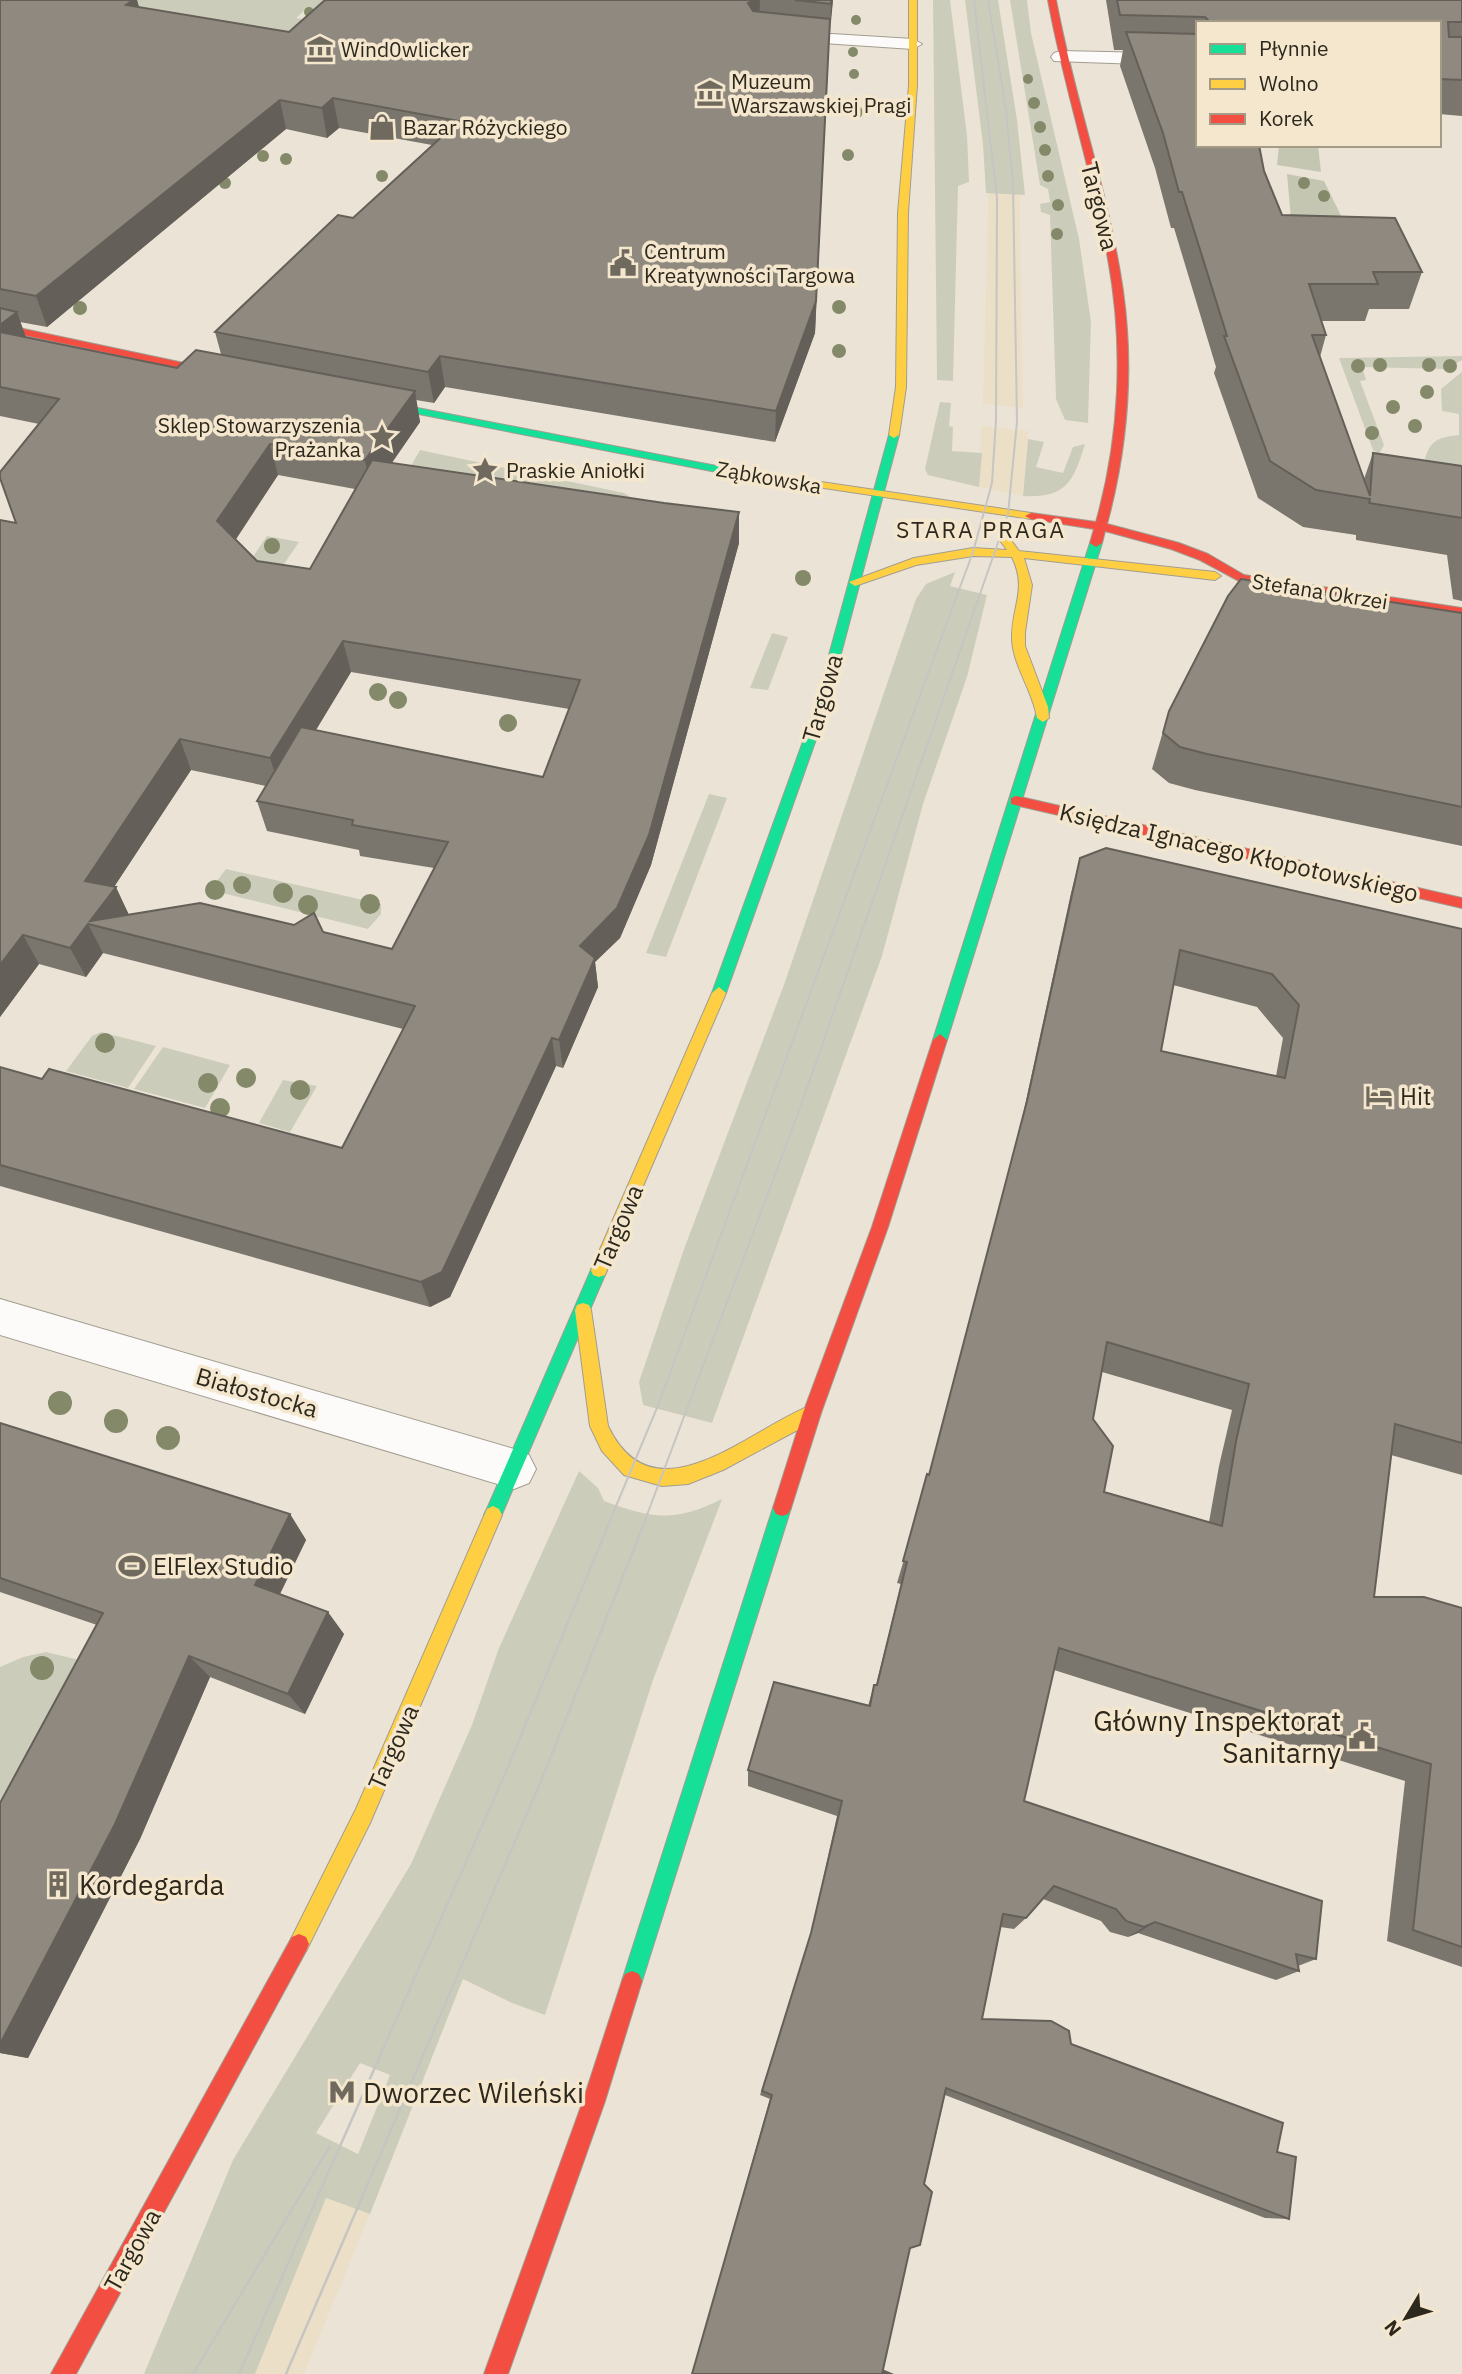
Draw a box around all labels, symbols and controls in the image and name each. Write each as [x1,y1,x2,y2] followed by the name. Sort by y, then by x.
[1196,21,1441,147] legend
[305,34,335,64] museum icon: Wind0wlicker
[1259,34,1328,62] text: Płynnie
[341,35,470,63] place label: Wind0wlicker
[731,67,911,119] place label: Muzeum Warszawskiej Pragi
[1259,69,1319,97] text: Wolno
[695,78,725,108] museum icon: Muzeum Warszawskiej Pragi
[1259,104,1314,132] text: Korek
[367,112,397,142] shop icon: Bazar Różyckiego
[403,113,568,141] place label: Bazar Różyckiego
[1074,158,1126,254] street label: Targowa
[644,237,855,289] place label: Centrum Kreatywności Targowa
[608,248,638,278] public building icon: Centrum Kreatywności Targowa
[158,411,361,463] place label: Sklep Stowarzyszenia Prażanka
[367,422,397,452] place icon: Sklep Stowarzyszenia Prażanka
[714,454,824,500] street label: Ząbkowska
[470,455,500,485] place icon: Praskie Aniołki
[506,456,645,484] place label: Praskie Aniołki
[896,514,1066,544] district label: STARA PRAGA
[1250,566,1390,616] street label: Stefana Okrzei
[794,650,850,746] street label: Targowa
[1056,795,1422,909] street label: Księdza Ignacego Kłopotowskiego
[1400,1080,1431,1112] place label: Hit
[1364,1081,1394,1111] hotel icon: Hit
[586,1179,650,1275] street label: Targowa
[192,1359,322,1425] street label: Białostocka
[153,1550,294,1582] place label: ElFlex Studio
[117,1551,147,1581] sports icon: ElFlex Studio
[360,1699,426,1795] street label: Targowa
[1093,1702,1341,1771] place label: Główny Inspektorat Sanitarny
[1347,1721,1377,1751] public building icon: Główny Inspektorat Sanitarny
[79,1866,224,1903] place label: Kordegarda
[43,1869,73,1899] building icon: Kordegarda
[363,2074,584,2111] place label: Dworzec Wileński
[327,2077,357,2107] metro station icon: Dworzec Wileński
[96,2203,168,2297] street label: Targowa
[1371,2283,1441,2353] north arrow
[1379,2316,1406,2341] text: N

